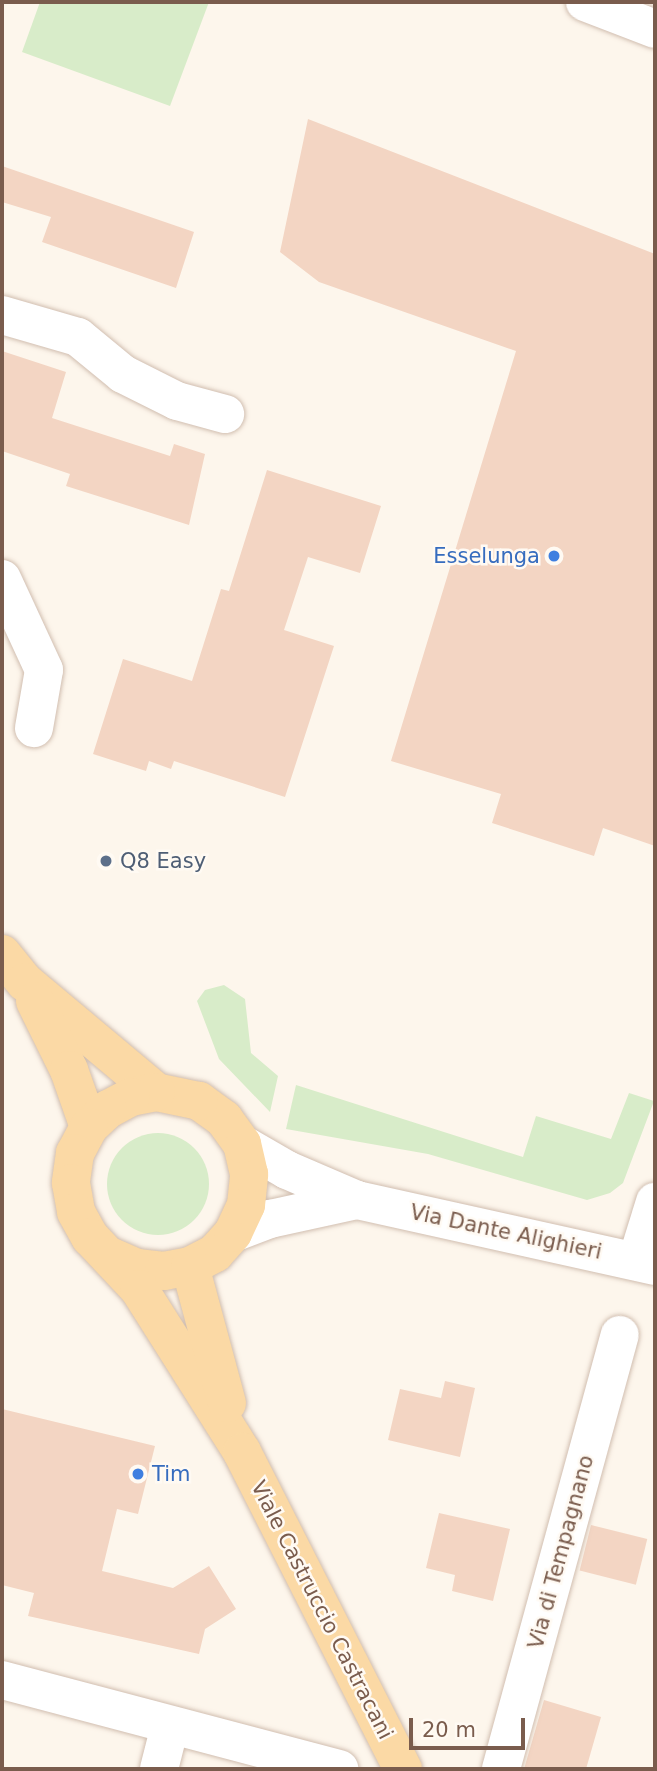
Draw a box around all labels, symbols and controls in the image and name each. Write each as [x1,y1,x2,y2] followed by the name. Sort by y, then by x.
[433,543,540,569] place label: Esselunga
[546,548,562,564] marker: Esselunga
[120,848,206,874] place label: Q8 Easy
[98,853,114,869] marker: Q8 Easy
[408,1199,604,1265] street label: Via Dante Alighieri
[523,1452,599,1652] street label: Via di Tempagnano
[152,1461,190,1487] place label: Tim
[130,1466,146,1482] marker: Tim
[246,1476,398,1744] street label: Viale Castruccio Castracani
[412,1704,528,1748] scale bar
[422,1718,476,1742] text: 20 m

